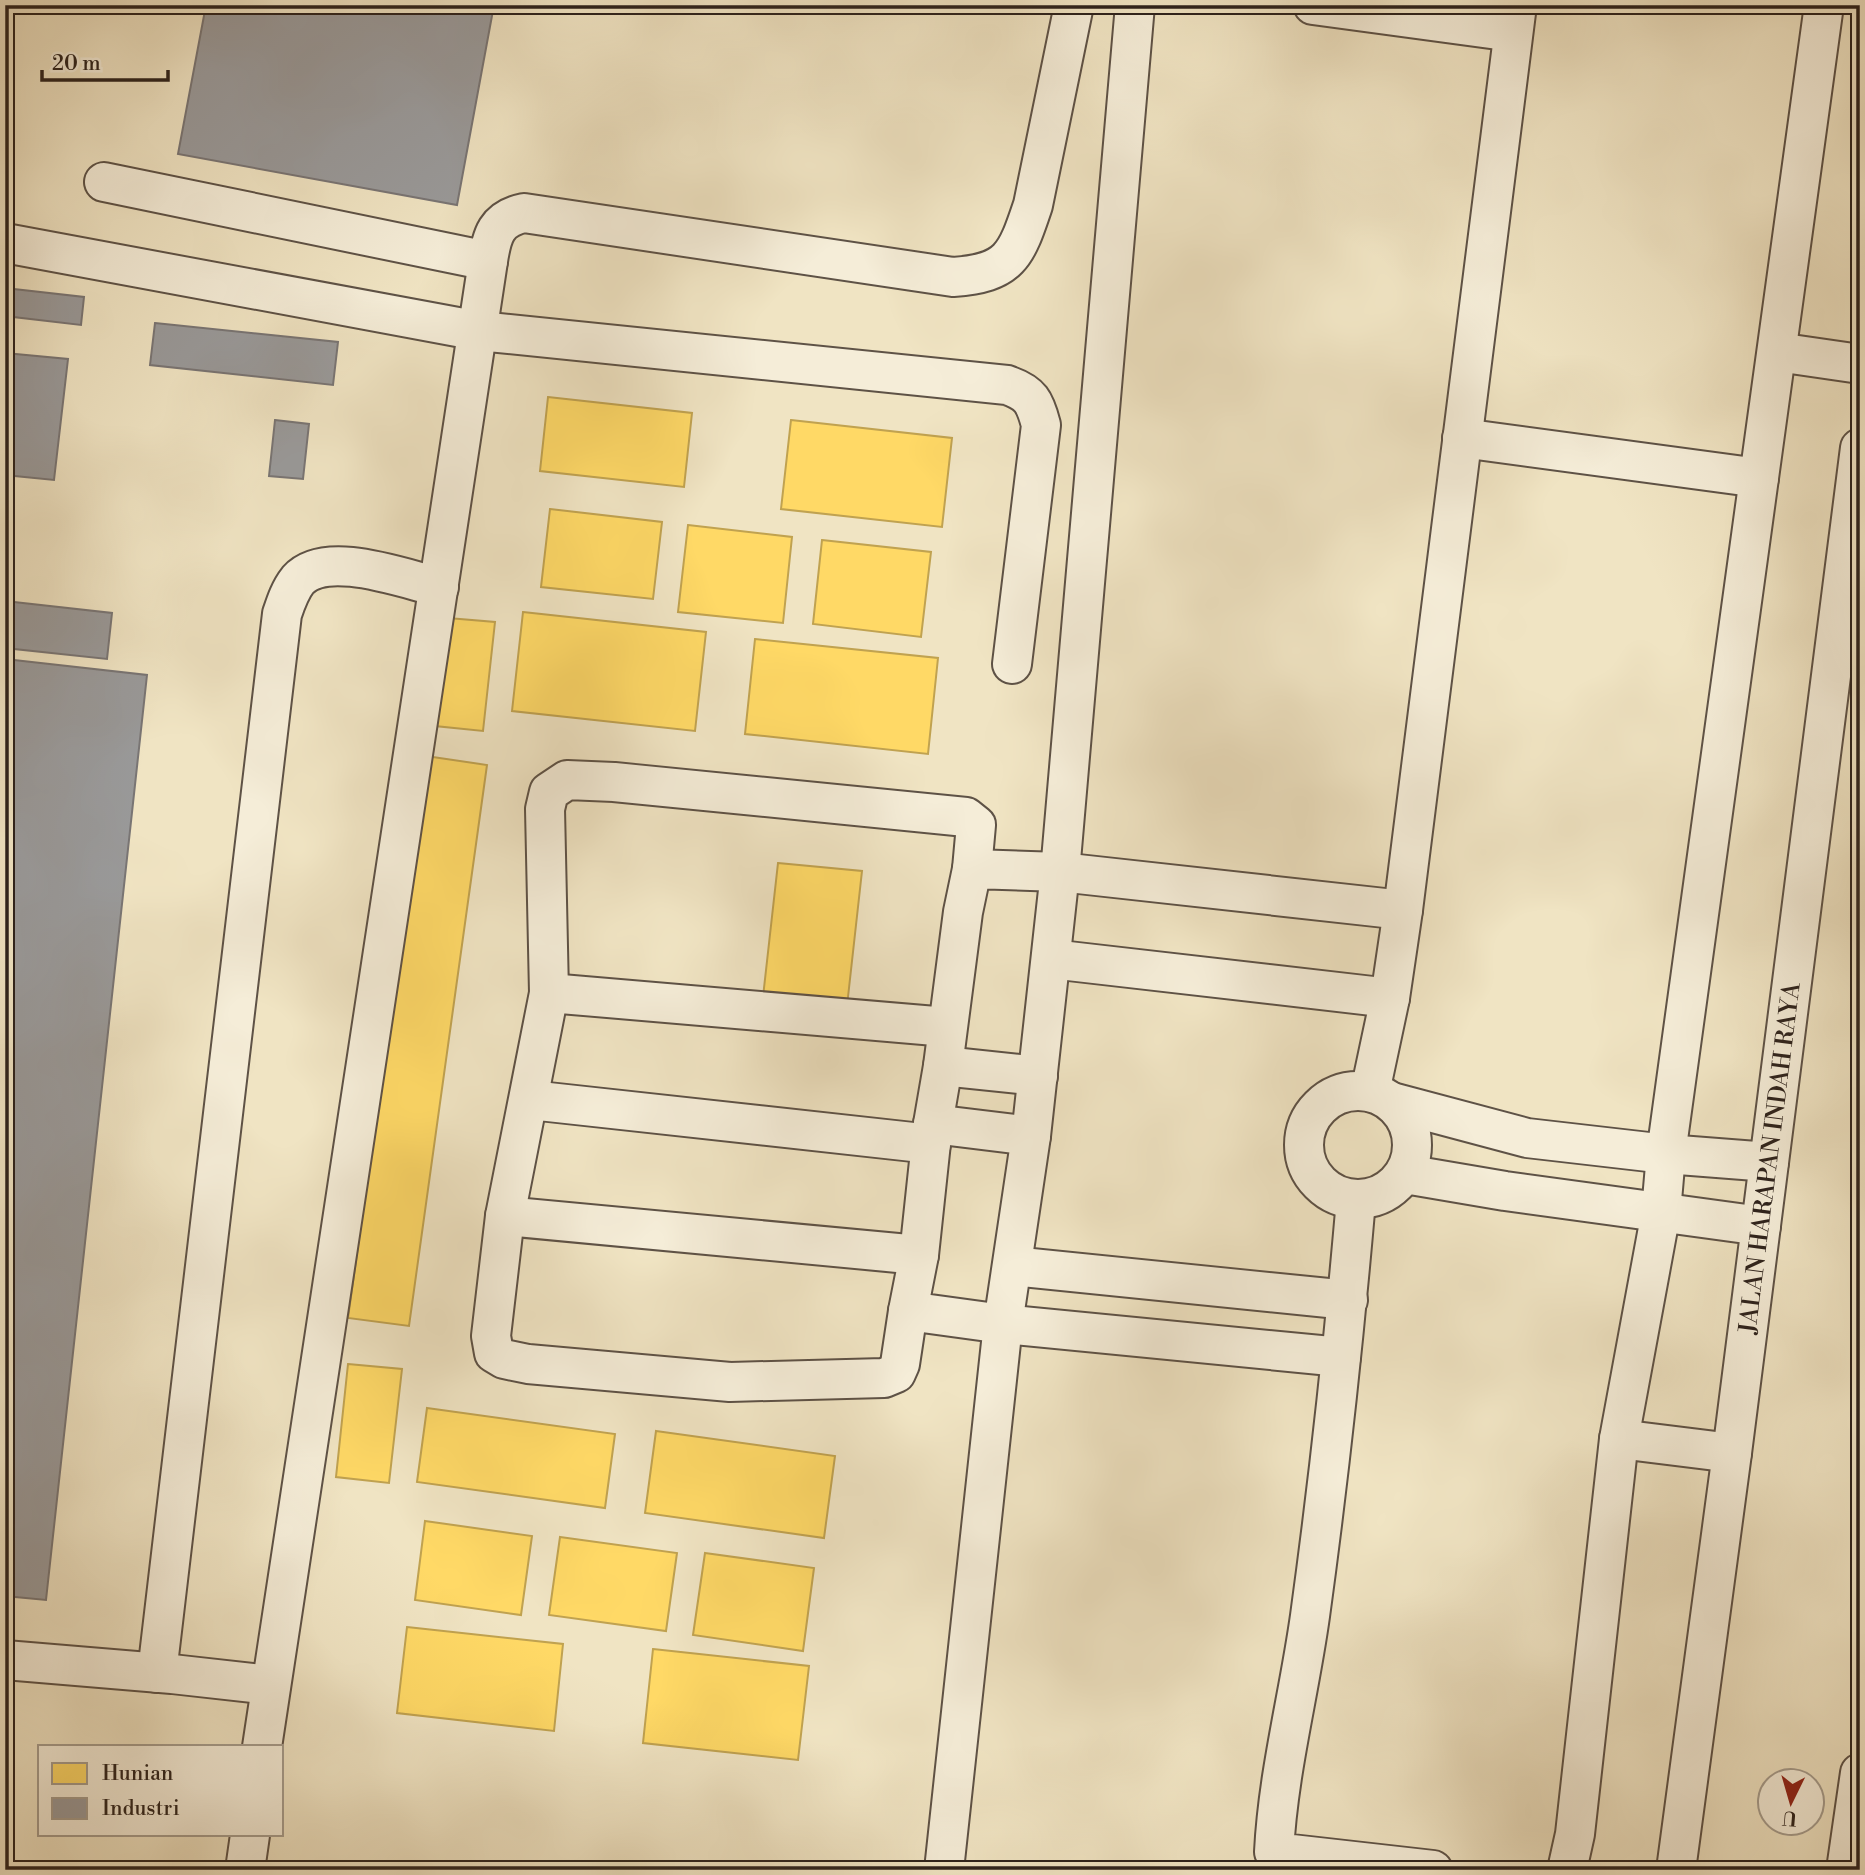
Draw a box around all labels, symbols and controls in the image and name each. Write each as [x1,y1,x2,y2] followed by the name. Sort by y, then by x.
[42,38,168,82] scale bar
[52,51,101,77] text: 20 m
[1733,980,1808,1337] street label: JALAN HARAPAN INDAH RAYA
[38,1745,284,1836] legend
[102,1761,174,1787] text: Hunian
[1756,1766,1826,1836] north arrow
[102,1796,180,1822] text: Industri
[1781,1805,1798,1831] text: U

